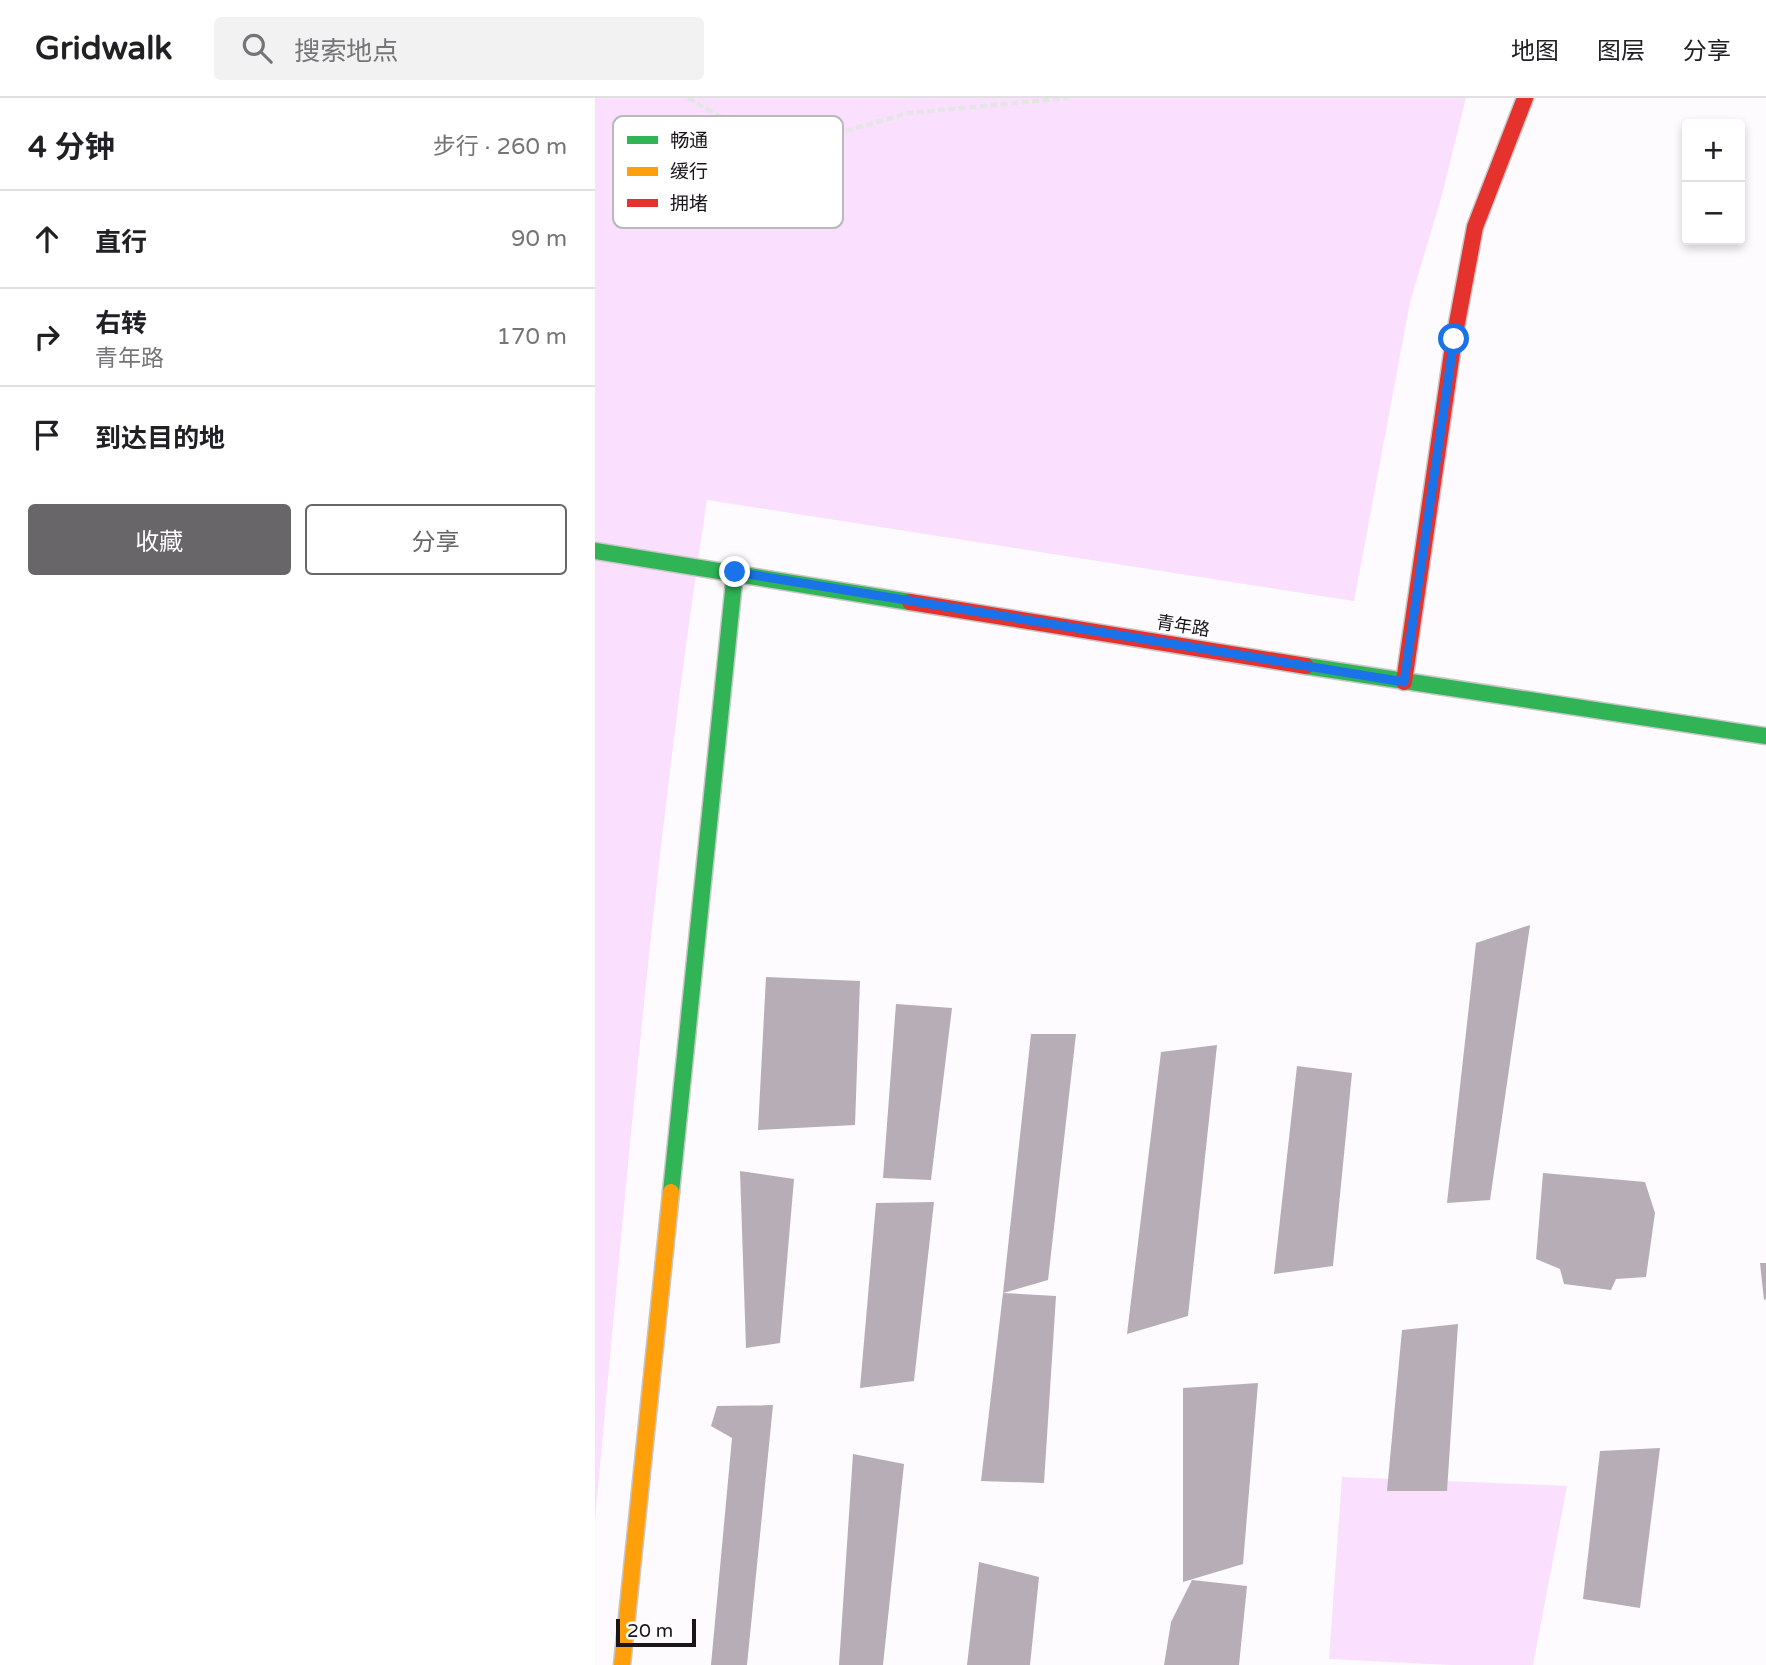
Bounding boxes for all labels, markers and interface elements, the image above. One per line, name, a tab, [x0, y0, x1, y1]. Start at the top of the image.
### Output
search box	[214, 17, 704, 80]
text: Gridwalk	[35, 29, 172, 68]
icon: search	[238, 29, 276, 67]
text: 搜索地点	[294, 36, 398, 67]
text: 地图	[1511, 37, 1559, 66]
text: 图层	[1597, 37, 1645, 66]
text: 分享	[1683, 37, 1731, 66]
legend	[613, 116, 843, 228]
map controls	[1682, 119, 1745, 245]
button: +	[1682, 119, 1745, 182]
text: 4 分钟	[28, 129, 115, 166]
text: 畅通	[670, 130, 708, 152]
text: 步行 · 260 m	[433, 133, 567, 161]
text: 缓行	[670, 161, 708, 183]
button: −	[1682, 182, 1745, 245]
text: 拥堵	[670, 193, 708, 215]
icon: ahead	[28, 220, 66, 258]
text: 90 m	[511, 225, 567, 253]
text: 直行	[95, 227, 147, 258]
text: 右转	[95, 308, 147, 339]
icon: right	[28, 318, 66, 356]
text: 170 m	[497, 323, 567, 351]
route start	[1438, 323, 1469, 354]
text: 青年路	[95, 345, 164, 373]
icon: arrive	[28, 416, 66, 454]
text: 到达目的地	[95, 423, 225, 454]
button: 收藏	[28, 504, 291, 575]
button: 分享	[305, 504, 567, 575]
route end	[719, 556, 750, 587]
street label: 青年路	[1155, 611, 1211, 641]
scale bar	[616, 1616, 697, 1648]
text: 20 m	[627, 1620, 673, 1642]

